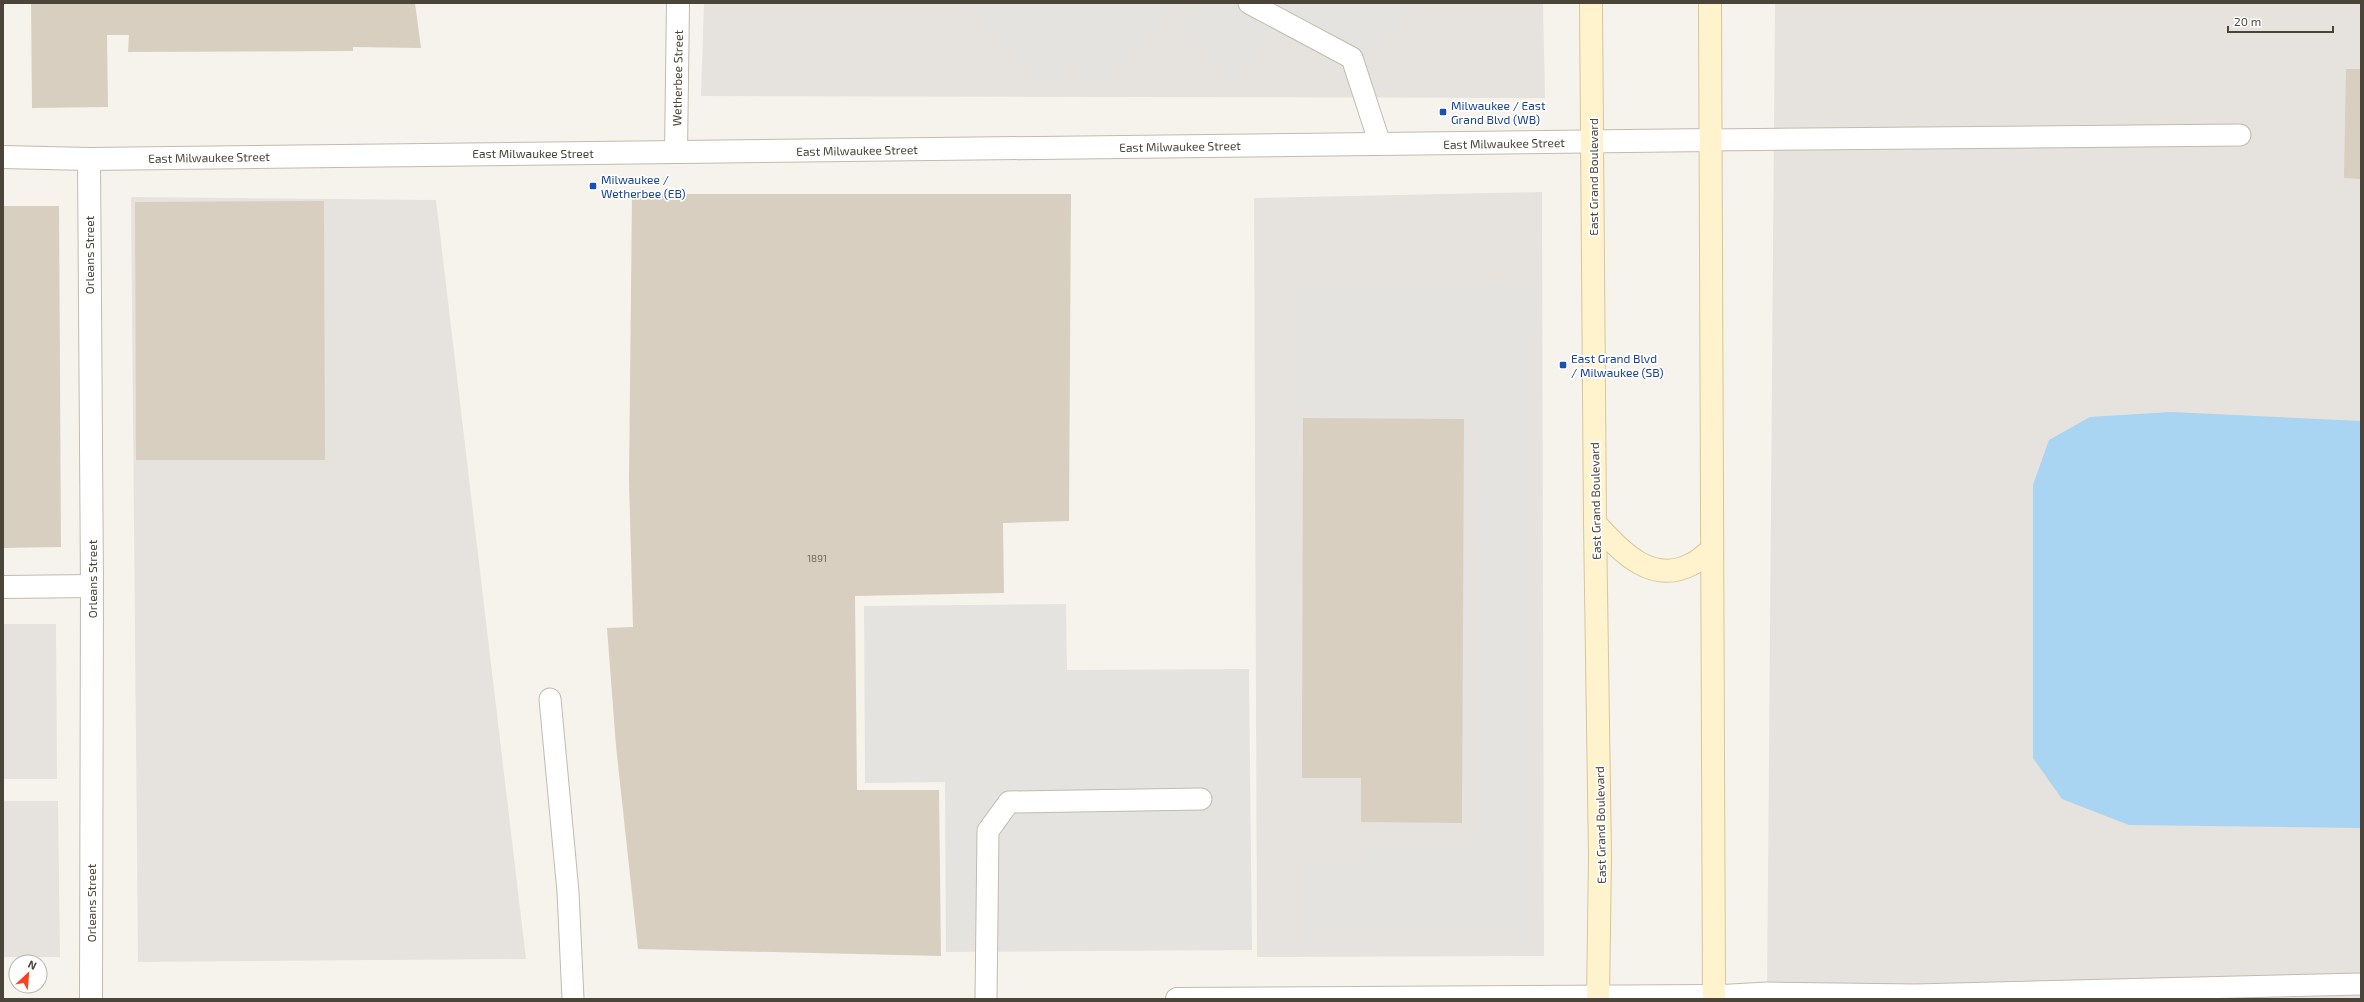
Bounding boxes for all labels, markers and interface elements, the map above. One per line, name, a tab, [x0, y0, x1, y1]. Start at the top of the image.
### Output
scale bar	[2228, 8, 2333, 34]
text: 20 m	[2234, 14, 2261, 28]
street label: Wetherbee Street	[669, 29, 685, 126]
place label: Milwaukee / East Grand Blvd (WB)	[1451, 98, 1546, 126]
marker: Milwaukee / East Grand Blvd (WB)	[1438, 107, 1448, 117]
street label: East Grand Boulevard	[1586, 118, 1600, 236]
street label: East Milwaukee Street	[1443, 135, 1565, 151]
street label: East Milwaukee Street	[1119, 138, 1241, 154]
street label: East Milwaukee Street	[796, 142, 918, 158]
street label: East Milwaukee Street	[472, 146, 594, 160]
street label: East Milwaukee Street	[148, 149, 270, 165]
place label: Milwaukee / Wetherbee (EB)	[601, 172, 686, 200]
marker: Milwaukee / Wetherbee (EB)	[588, 181, 598, 191]
street label: Orleans Street	[82, 215, 96, 294]
place label: East Grand Blvd / Milwaukee (SB)	[1571, 351, 1664, 379]
marker: East Grand Blvd / Milwaukee (SB)	[1558, 360, 1568, 370]
street label: East Grand Boulevard	[1587, 442, 1603, 560]
street label: Orleans Street	[85, 539, 99, 618]
house number: 1891	[807, 552, 827, 564]
street label: East Grand Boulevard	[1592, 766, 1608, 884]
street label: Orleans Street	[84, 863, 98, 942]
north arrow	[8, 954, 48, 994]
text: N	[26, 957, 39, 972]

